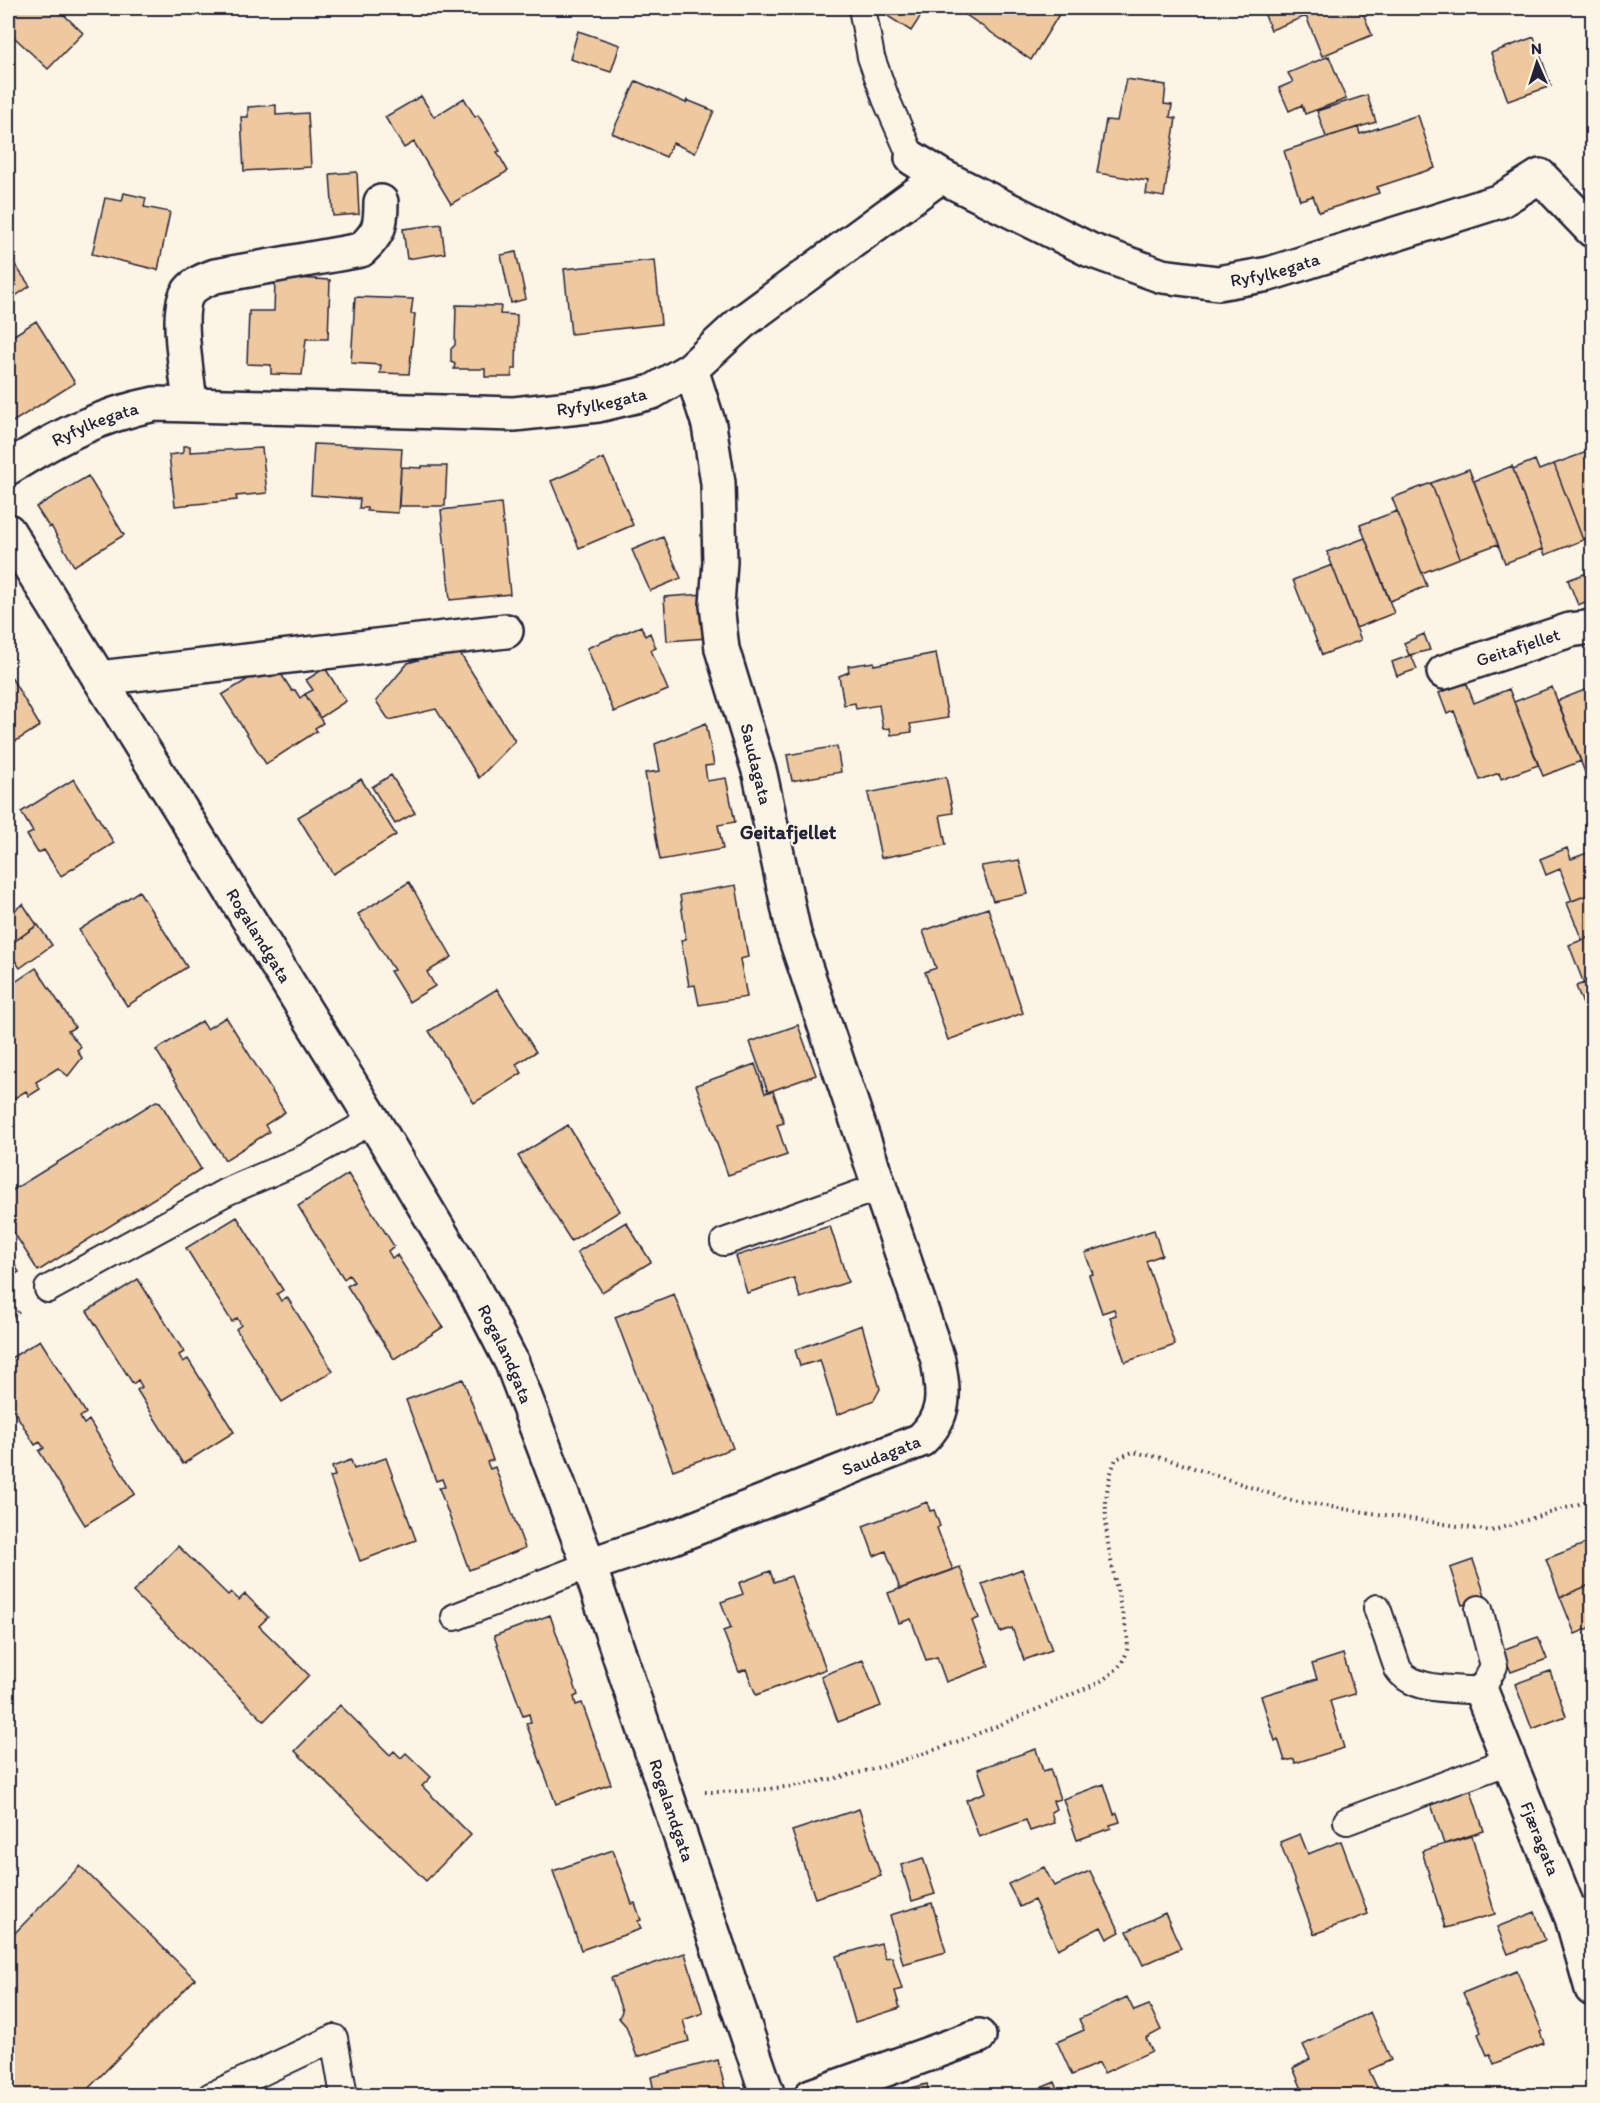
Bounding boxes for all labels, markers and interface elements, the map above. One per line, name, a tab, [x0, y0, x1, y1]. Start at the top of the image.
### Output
north arrow	[1507, 33, 1567, 93]
text: N	[1530, 39, 1542, 58]
street label: Ryfylkegata	[1229, 247, 1323, 292]
street label: Ryfylkegata	[555, 382, 650, 420]
street label: Ryfylkegata	[48, 397, 141, 451]
street label: Geitafjellet	[1473, 623, 1563, 672]
street label: Saudagata	[735, 721, 777, 807]
district label: Geitafjellet	[740, 820, 837, 845]
street label: Rogalandgata	[221, 884, 296, 987]
street label: Rogalandgata	[473, 1301, 537, 1407]
street label: Saudagata	[839, 1430, 924, 1481]
street label: Rogalandgata	[644, 1756, 699, 1865]
street label: Fjæragata	[1515, 1798, 1565, 1879]

